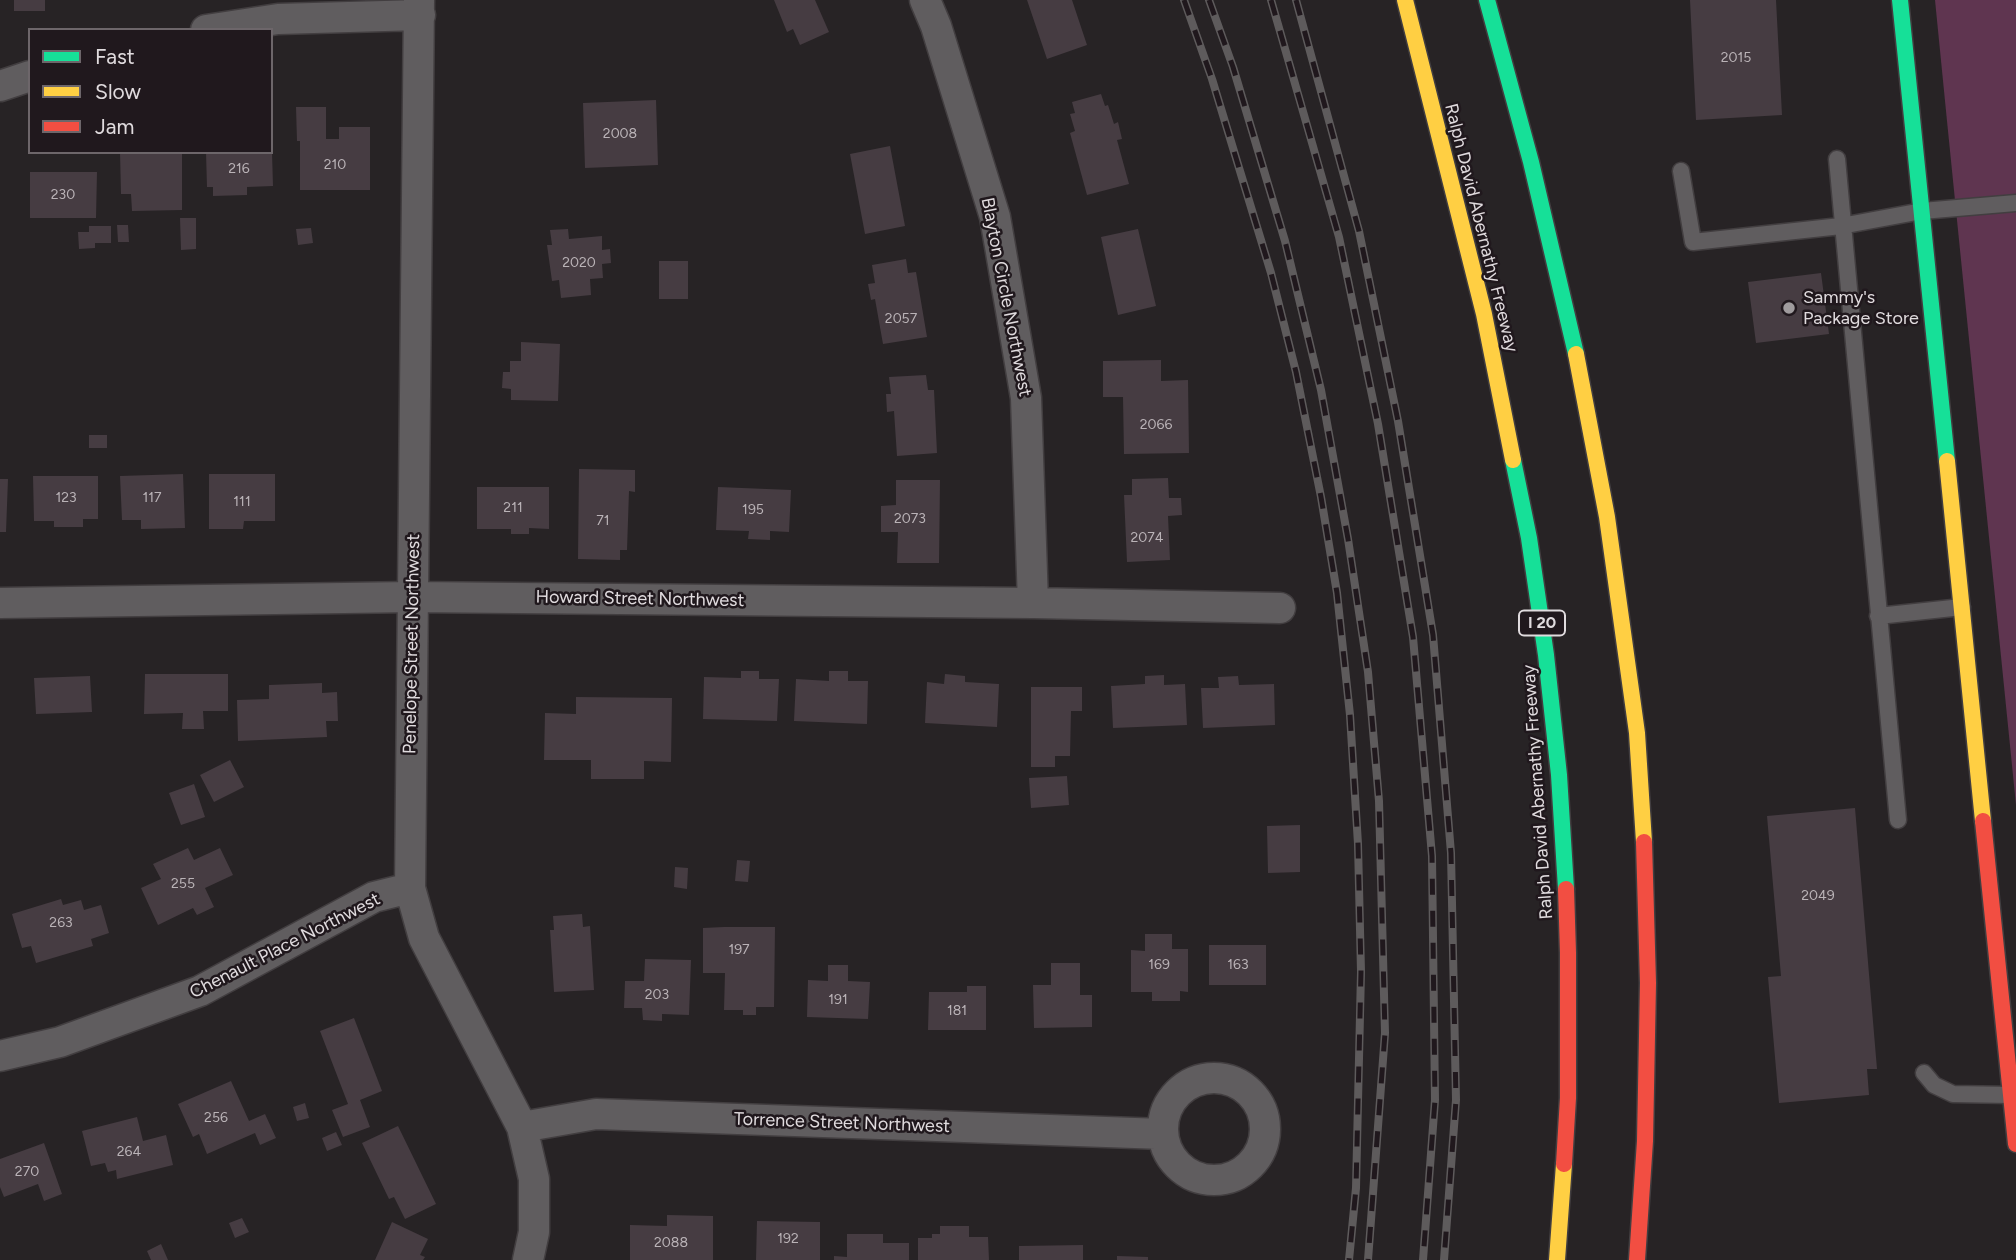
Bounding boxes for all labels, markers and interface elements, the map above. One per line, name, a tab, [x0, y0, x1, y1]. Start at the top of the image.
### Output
legend	[28, 28, 273, 154]
text: Fast	[95, 44, 135, 69]
house number: 2015	[1721, 50, 1751, 66]
text: Slow	[95, 79, 141, 104]
street label: Ralph David Abernathy Freeway	[1440, 101, 1522, 355]
text: Jam	[95, 114, 134, 139]
house number: 2008	[603, 126, 637, 142]
house number: 210	[324, 157, 346, 173]
house number: 216	[228, 161, 250, 177]
house number: 230	[51, 187, 75, 203]
street label: Blayton Circle Northwest	[976, 196, 1036, 398]
house number: 2020	[562, 255, 596, 271]
place label: Sammy's Package Store	[1803, 287, 1919, 330]
marker: Sammy's Package Store	[1781, 300, 1797, 316]
house number: 2057	[885, 311, 917, 327]
house number: 2066	[1140, 417, 1172, 433]
house number: 123	[55, 490, 77, 506]
house number: 117	[142, 490, 162, 506]
house number: 111	[233, 494, 251, 510]
house number: 211	[503, 500, 523, 516]
house number: 195	[742, 502, 764, 518]
house number: 2073	[894, 511, 926, 527]
house number: 71	[596, 513, 610, 529]
house number: 2074	[1130, 530, 1164, 546]
street label: Penelope Street Northwest	[399, 534, 425, 754]
street label: Howard Street Northwest	[535, 586, 745, 612]
road number: I 20	[1519, 610, 1565, 636]
street label: Ralph David Abernathy Freeway	[1518, 664, 1558, 920]
house number: 255	[171, 876, 195, 892]
street label: Chenault Place Northwest	[186, 888, 384, 1004]
house number: 2049	[1801, 888, 1835, 904]
house number: 263	[49, 915, 73, 931]
house number: 197	[728, 942, 750, 958]
house number: 169	[1148, 957, 1170, 973]
house number: 163	[1227, 957, 1249, 973]
house number: 203	[645, 987, 669, 1003]
house number: 191	[828, 992, 848, 1008]
house number: 181	[947, 1003, 967, 1019]
street label: Torrence Street Northwest	[734, 1108, 950, 1138]
house number: 256	[204, 1110, 228, 1126]
house number: 264	[117, 1144, 141, 1160]
house number: 270	[15, 1164, 39, 1180]
house number: 192	[777, 1231, 799, 1247]
house number: 2088	[654, 1235, 688, 1251]

